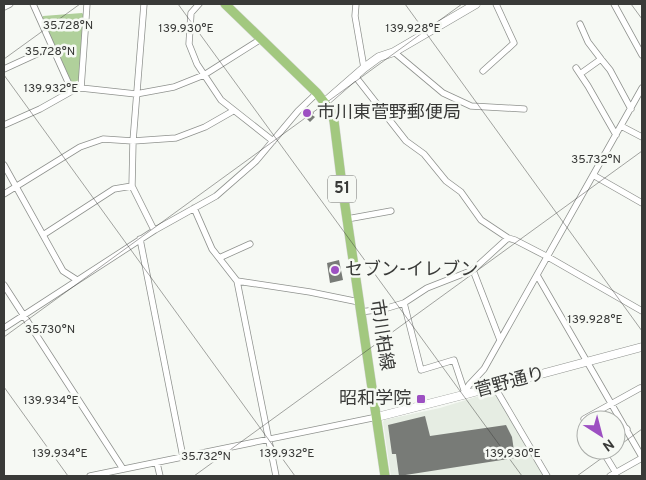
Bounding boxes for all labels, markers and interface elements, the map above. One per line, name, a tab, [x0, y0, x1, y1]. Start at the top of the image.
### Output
text: 35.728°N	[43, 18, 93, 34]
text: 139.930°E	[158, 21, 214, 37]
text: 139.928°E	[385, 21, 441, 37]
text: 35.728°N	[25, 44, 75, 60]
text: 139.932°E	[24, 81, 78, 97]
place label: 市川東菅野郵便局	[317, 102, 461, 125]
marker: 市川東菅野郵便局	[301, 107, 313, 119]
text: 35.732°N	[571, 152, 621, 168]
road number: 51	[328, 175, 356, 202]
place label: セブン-イレブン	[345, 259, 478, 282]
marker: セブン-イレブン	[329, 264, 341, 276]
street label: 市川柏線	[364, 298, 398, 372]
text: 139.928°E	[567, 312, 623, 328]
text: 35.730°N	[25, 322, 75, 338]
street label: 菅野通り	[472, 363, 548, 403]
place label: 昭和学院	[339, 388, 411, 411]
text: 139.934°E	[23, 393, 79, 409]
marker: 昭和学院	[415, 393, 427, 405]
north arrow	[576, 410, 626, 460]
text: N	[599, 434, 617, 454]
text: 139.934°E	[32, 446, 88, 462]
text: 139.932°E	[260, 446, 314, 462]
text: 139.930°E	[485, 446, 541, 462]
text: 35.732°N	[181, 449, 231, 465]

